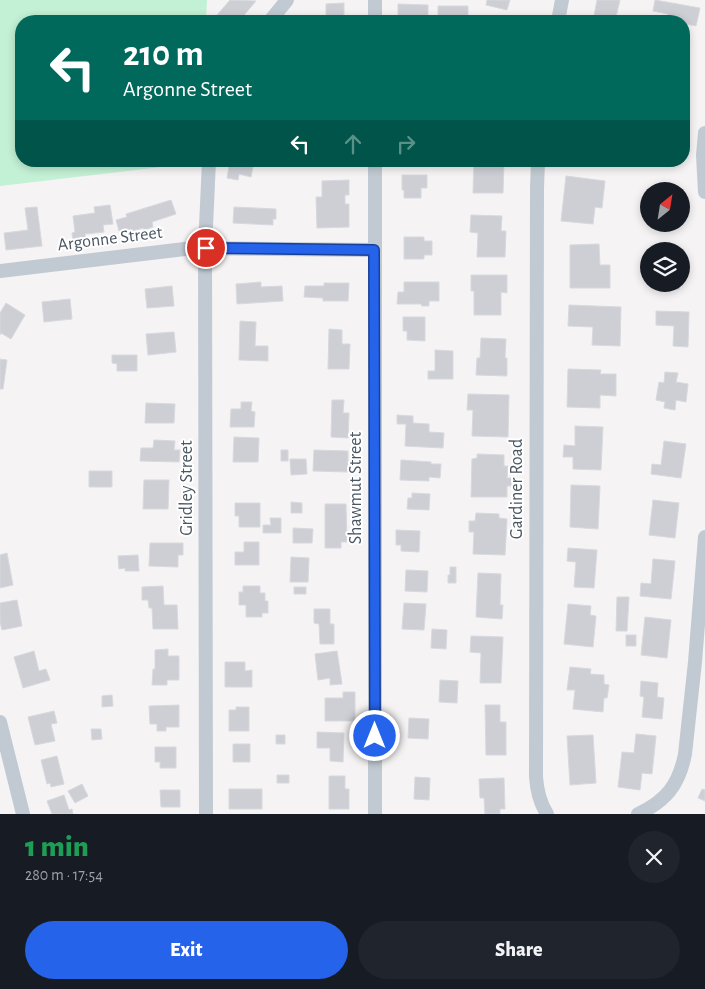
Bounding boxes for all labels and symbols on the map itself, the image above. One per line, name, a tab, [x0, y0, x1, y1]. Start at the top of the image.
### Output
north arrow	[640, 182, 690, 232]
street label: Argonne Street	[57, 224, 164, 254]
pin	[185, 227, 227, 269]
street label: Shawmut Street	[347, 431, 365, 544]
street label: Gardiner Road	[508, 439, 526, 539]
street label: Gridley Street	[178, 440, 196, 536]
position arrow	[348, 709, 400, 761]

